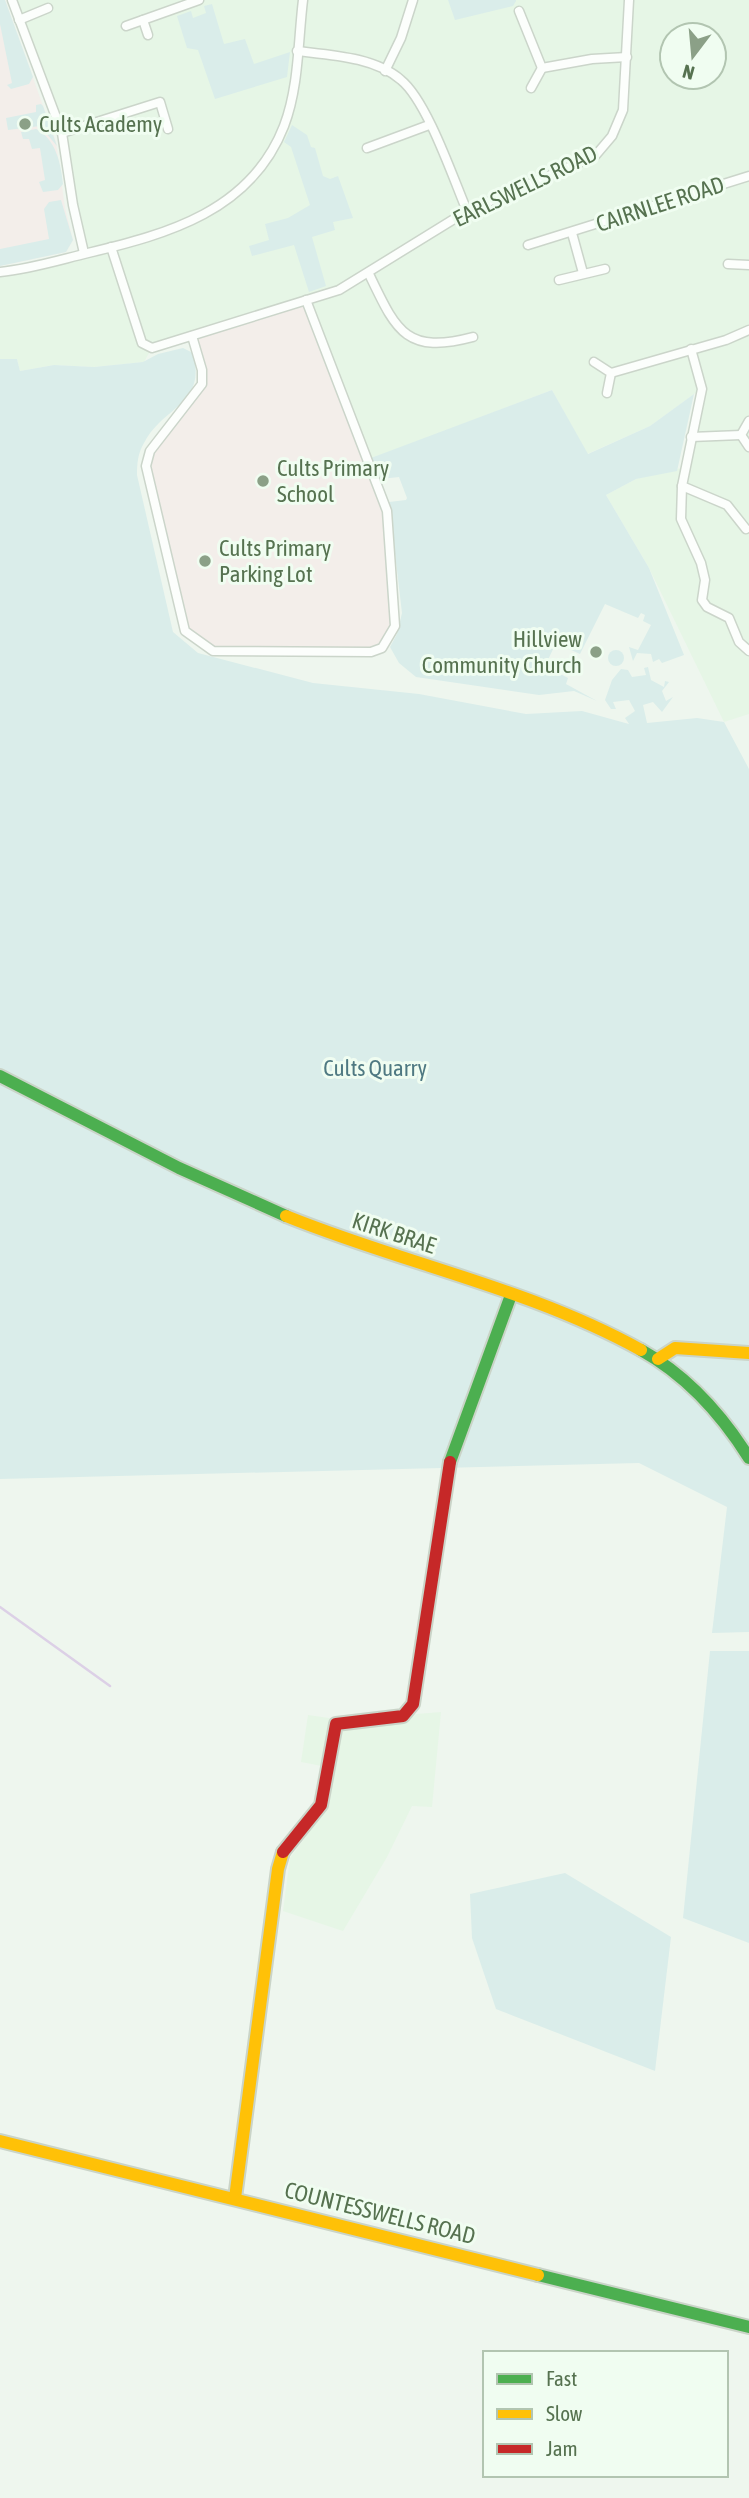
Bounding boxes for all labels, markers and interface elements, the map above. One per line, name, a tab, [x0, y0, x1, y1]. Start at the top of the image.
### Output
north arrow	[658, 21, 728, 91]
text: N	[680, 60, 697, 84]
place label: Cults Academy	[39, 111, 162, 137]
marker: Cults Academy	[17, 116, 33, 132]
street label: EARLSWELLS ROAD	[449, 140, 601, 232]
street label: CAIRNLEE ROAD	[593, 171, 727, 237]
place label: Cults Primary School	[277, 455, 389, 507]
marker: Cults Primary School	[255, 473, 271, 489]
place label: Cults Primary Parking Lot	[219, 535, 331, 587]
marker: Cults Primary Parking Lot	[197, 553, 213, 569]
place label: Hillview Community Church	[422, 626, 582, 678]
marker: Hillview Community Church	[588, 644, 604, 660]
park label: Cults Quarry	[323, 1055, 427, 1081]
street label: KIRK BRAE	[349, 1207, 439, 1259]
street label: COUNTESSWELLS ROAD	[282, 2177, 478, 2249]
legend	[483, 2351, 728, 2477]
text: Fast	[546, 2366, 577, 2390]
text: Slow	[546, 2401, 583, 2425]
text: Jam	[546, 2436, 578, 2460]

